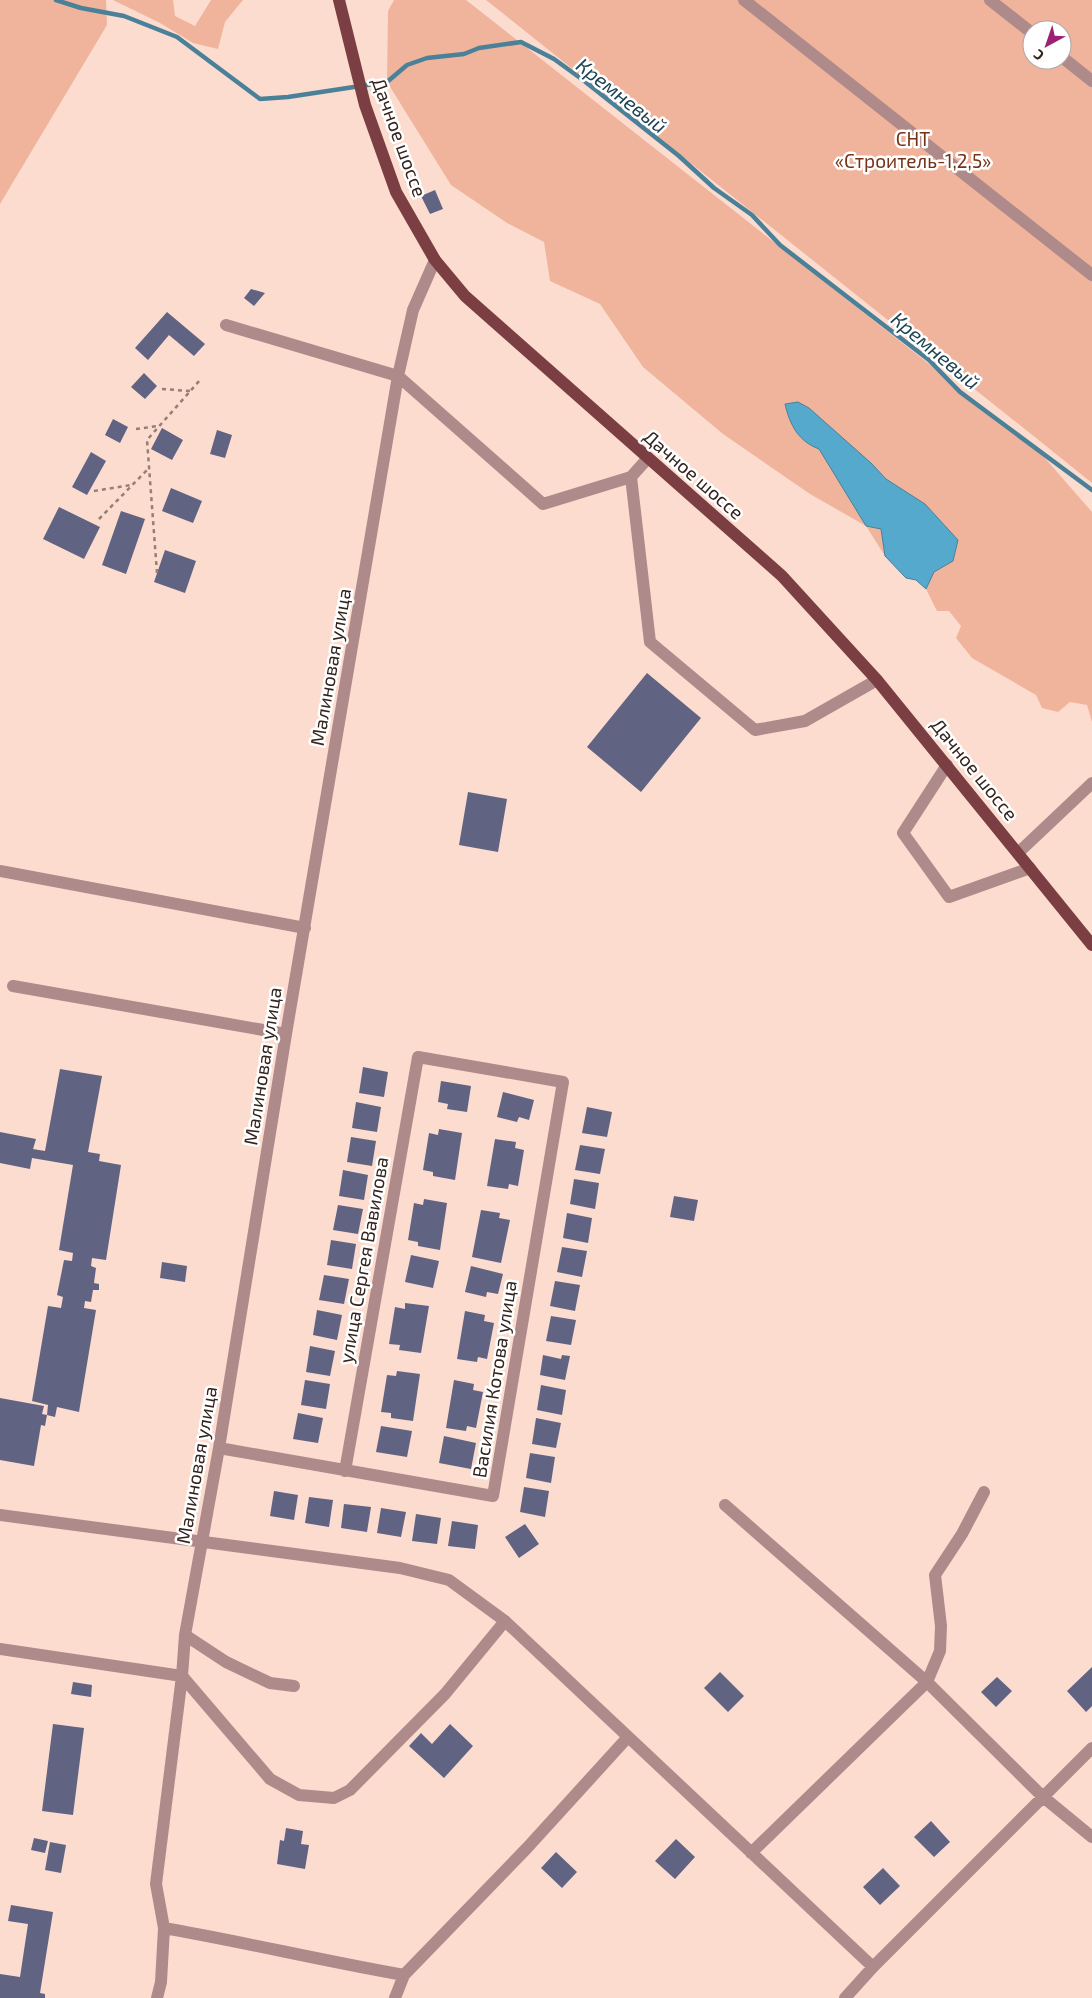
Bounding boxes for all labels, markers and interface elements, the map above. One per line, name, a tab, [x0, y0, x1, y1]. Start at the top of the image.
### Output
north arrow	[1022, 20, 1072, 70]
text: С	[1030, 46, 1047, 64]
water label: Кремневый	[572, 52, 672, 138]
street label: Дачное шоссе	[368, 74, 432, 200]
park label: СНТ «Строитель-1,2,5»	[835, 127, 991, 172]
water label: Кремневый	[887, 306, 985, 394]
street label: Дачное шоссе	[639, 424, 749, 524]
street label: Малиновая улица	[305, 586, 356, 748]
street label: Дачное шоссе	[927, 713, 1023, 825]
street label: Малиновая улица	[238, 985, 287, 1147]
street label: улица Сергея Вавилова	[334, 1155, 393, 1365]
street label: Василия Котова улица	[467, 1279, 522, 1479]
street label: Малиновая улица	[171, 1384, 222, 1546]

